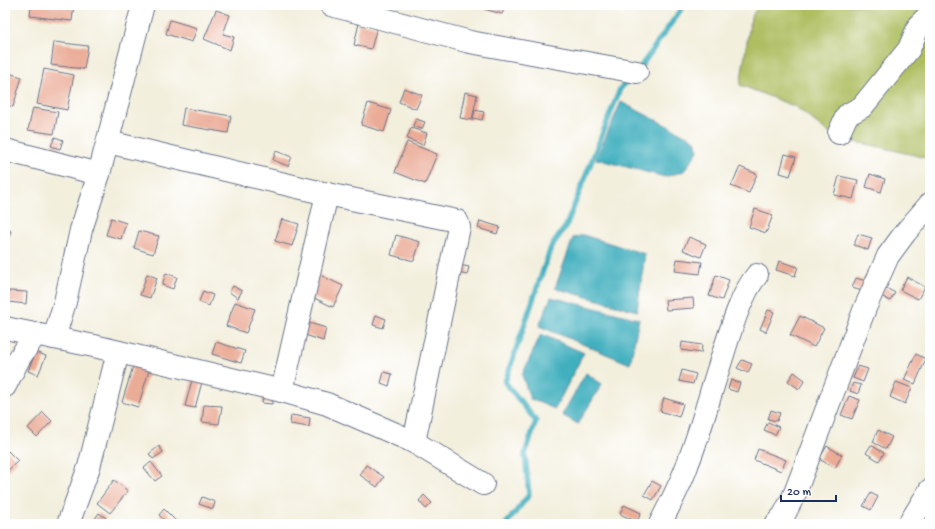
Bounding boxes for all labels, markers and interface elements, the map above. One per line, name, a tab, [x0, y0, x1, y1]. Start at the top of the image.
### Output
scale bar	[781, 477, 836, 503]
text: 20 m	[787, 486, 812, 500]

